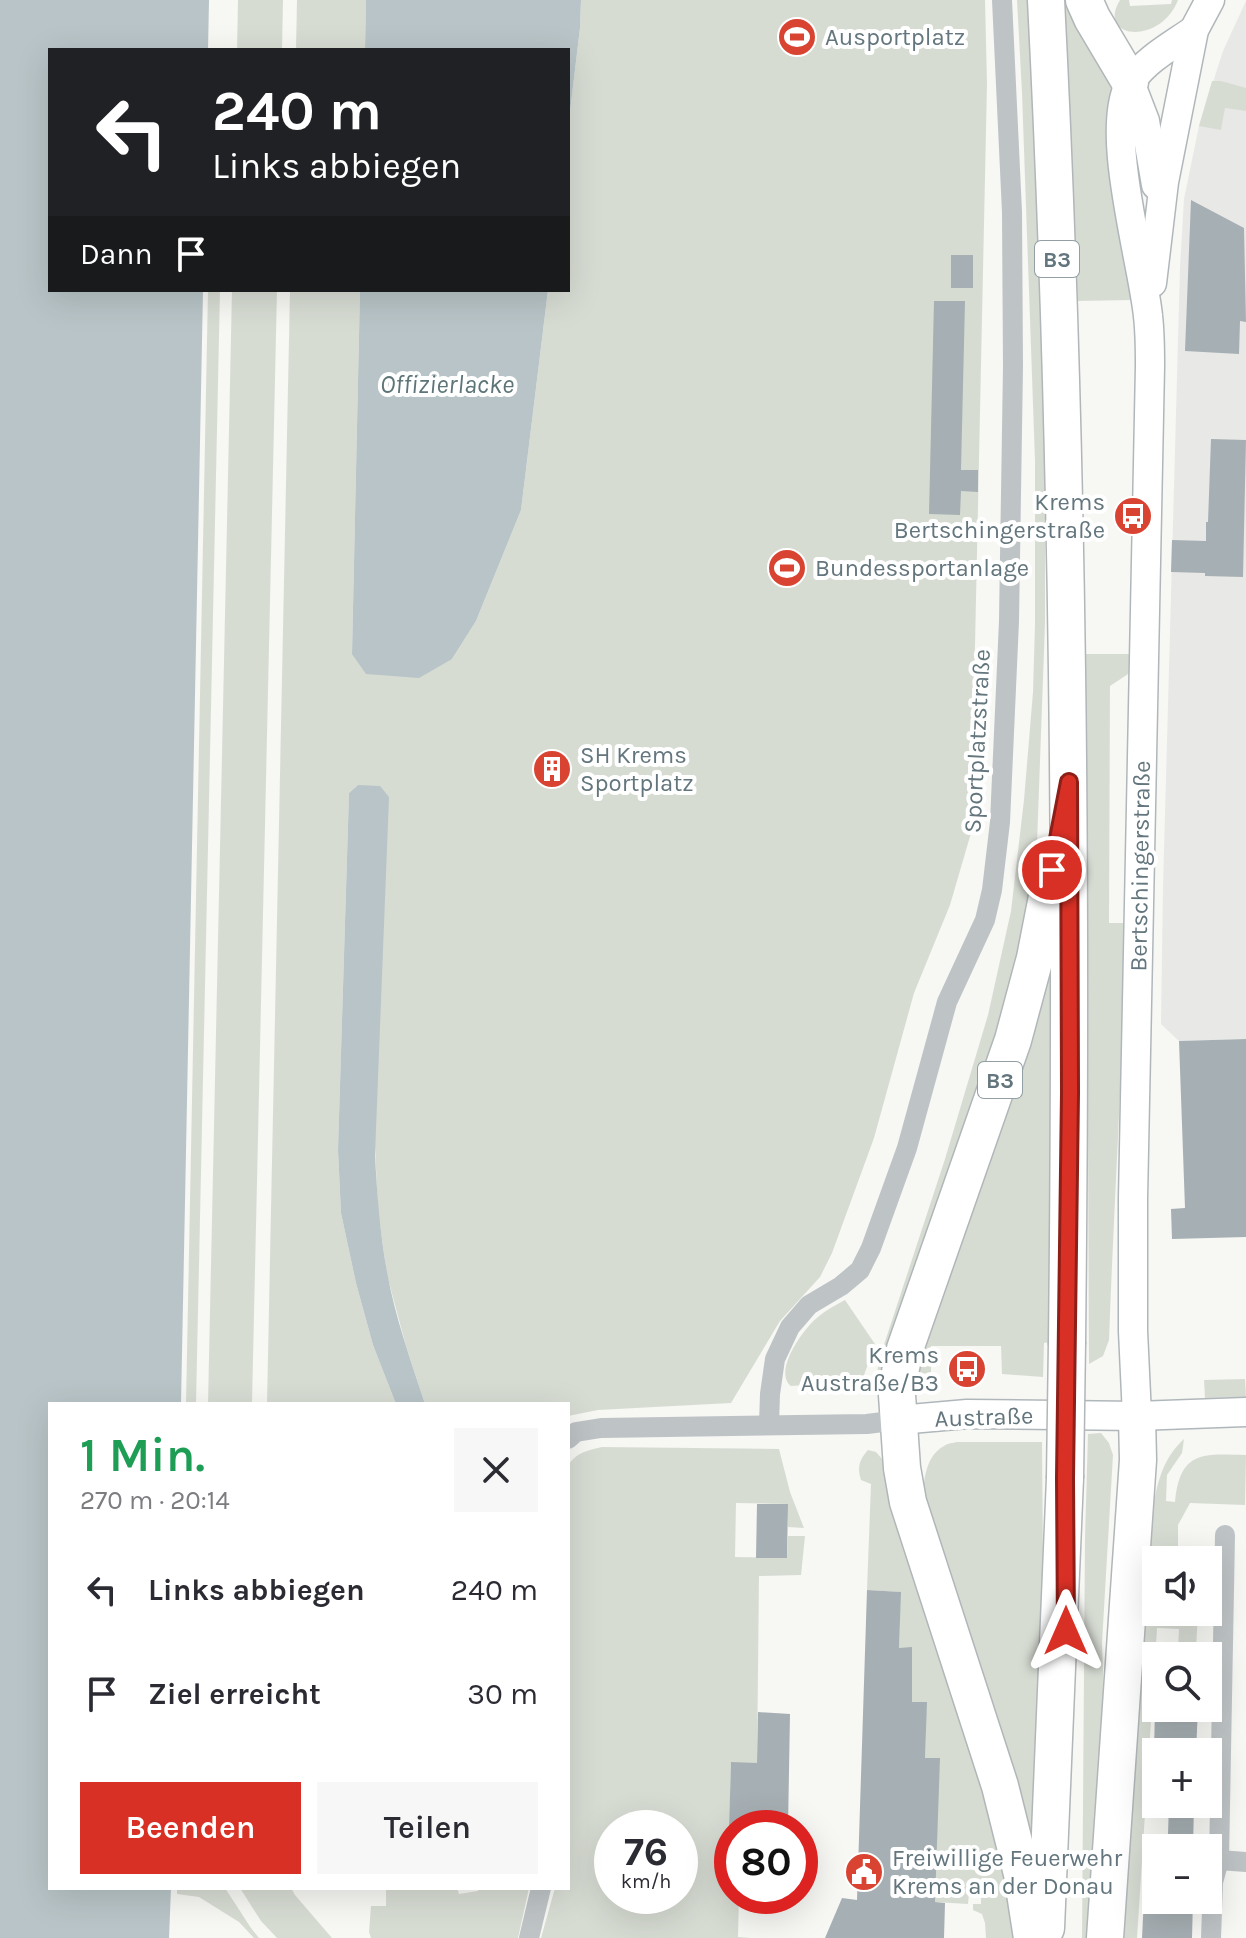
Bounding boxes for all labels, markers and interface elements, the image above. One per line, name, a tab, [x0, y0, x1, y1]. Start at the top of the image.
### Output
sports icon: Ausportplatz	[776, 16, 818, 58]
place label: Ausportplatz	[825, 23, 965, 51]
text: 240 m	[212, 78, 382, 143]
icon: left	[80, 80, 184, 184]
text: Links abbiegen	[212, 145, 461, 187]
icon: arrive	[169, 232, 213, 276]
text: Dann	[80, 236, 153, 272]
road number: B3	[1035, 241, 1079, 277]
water label: Offizierlacke	[380, 369, 514, 400]
place label: Krems Bertschingerstraße	[894, 488, 1105, 544]
bus stop icon: Krems Bertschingerstraße	[1112, 495, 1154, 537]
sports icon: Bundessportanlage	[766, 547, 808, 589]
place label: Bundessportanlage	[815, 554, 1029, 582]
street label: Sportplatzstraße	[958, 648, 996, 834]
place label: SH Krems Sportplatz	[580, 741, 694, 797]
building icon: SH Krems Sportplatz	[531, 748, 573, 790]
street label: Bertschingerstraße	[1124, 760, 1156, 972]
pin	[1018, 836, 1086, 904]
icon: arrive	[1030, 848, 1074, 892]
road number: B3	[978, 1062, 1022, 1098]
place label: Krems Austraße/B3	[801, 1341, 939, 1397]
bus stop icon: Krems Austraße/B3	[946, 1348, 988, 1390]
street label: Austraße	[934, 1401, 1034, 1433]
text: 1 Min.	[80, 1427, 205, 1483]
button: close	[454, 1428, 538, 1512]
text: 270 m · 20:14	[80, 1485, 230, 1516]
map controls	[1142, 1546, 1222, 1914]
button: sound	[1142, 1546, 1222, 1626]
icon: left	[80, 1568, 124, 1612]
text: Links abbiegen	[148, 1572, 365, 1608]
text: 240 m	[451, 1572, 538, 1608]
position arrow	[1024, 1589, 1108, 1673]
button: search	[1142, 1642, 1222, 1722]
icon: arrive	[80, 1672, 124, 1716]
text: Ziel erreicht	[148, 1676, 321, 1712]
text: 30 m	[467, 1676, 538, 1712]
button: +	[1142, 1738, 1222, 1818]
button: Beenden	[80, 1782, 301, 1874]
button: Teilen	[317, 1782, 538, 1874]
speed limit sign: 80	[714, 1810, 818, 1914]
text: 76	[624, 1828, 668, 1875]
button: −	[1142, 1834, 1222, 1914]
place label: Freiwillige Feuerwehr Krems an der Donau	[892, 1844, 1122, 1900]
public building icon: Freiwillige Feuerwehr Krems an der Donau	[843, 1851, 885, 1893]
text: km/h	[621, 1870, 671, 1893]

